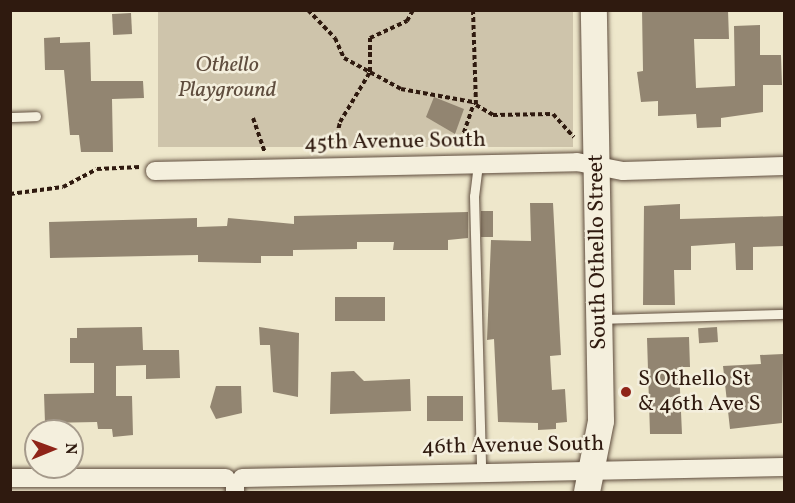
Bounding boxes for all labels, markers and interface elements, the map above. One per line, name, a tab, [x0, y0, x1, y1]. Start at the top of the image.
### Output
park label: Othello Playground	[178, 52, 276, 104]
street label: 45th Avenue South	[304, 127, 486, 157]
street label: South Othello Street	[583, 154, 613, 350]
place label: S Othello St & 46th Ave S	[638, 366, 761, 418]
marker: S Othello St & 46th Ave S	[619, 385, 633, 399]
north arrow	[24, 419, 84, 479]
street label: 46th Avenue South	[421, 431, 605, 461]
text: N	[59, 443, 81, 455]

